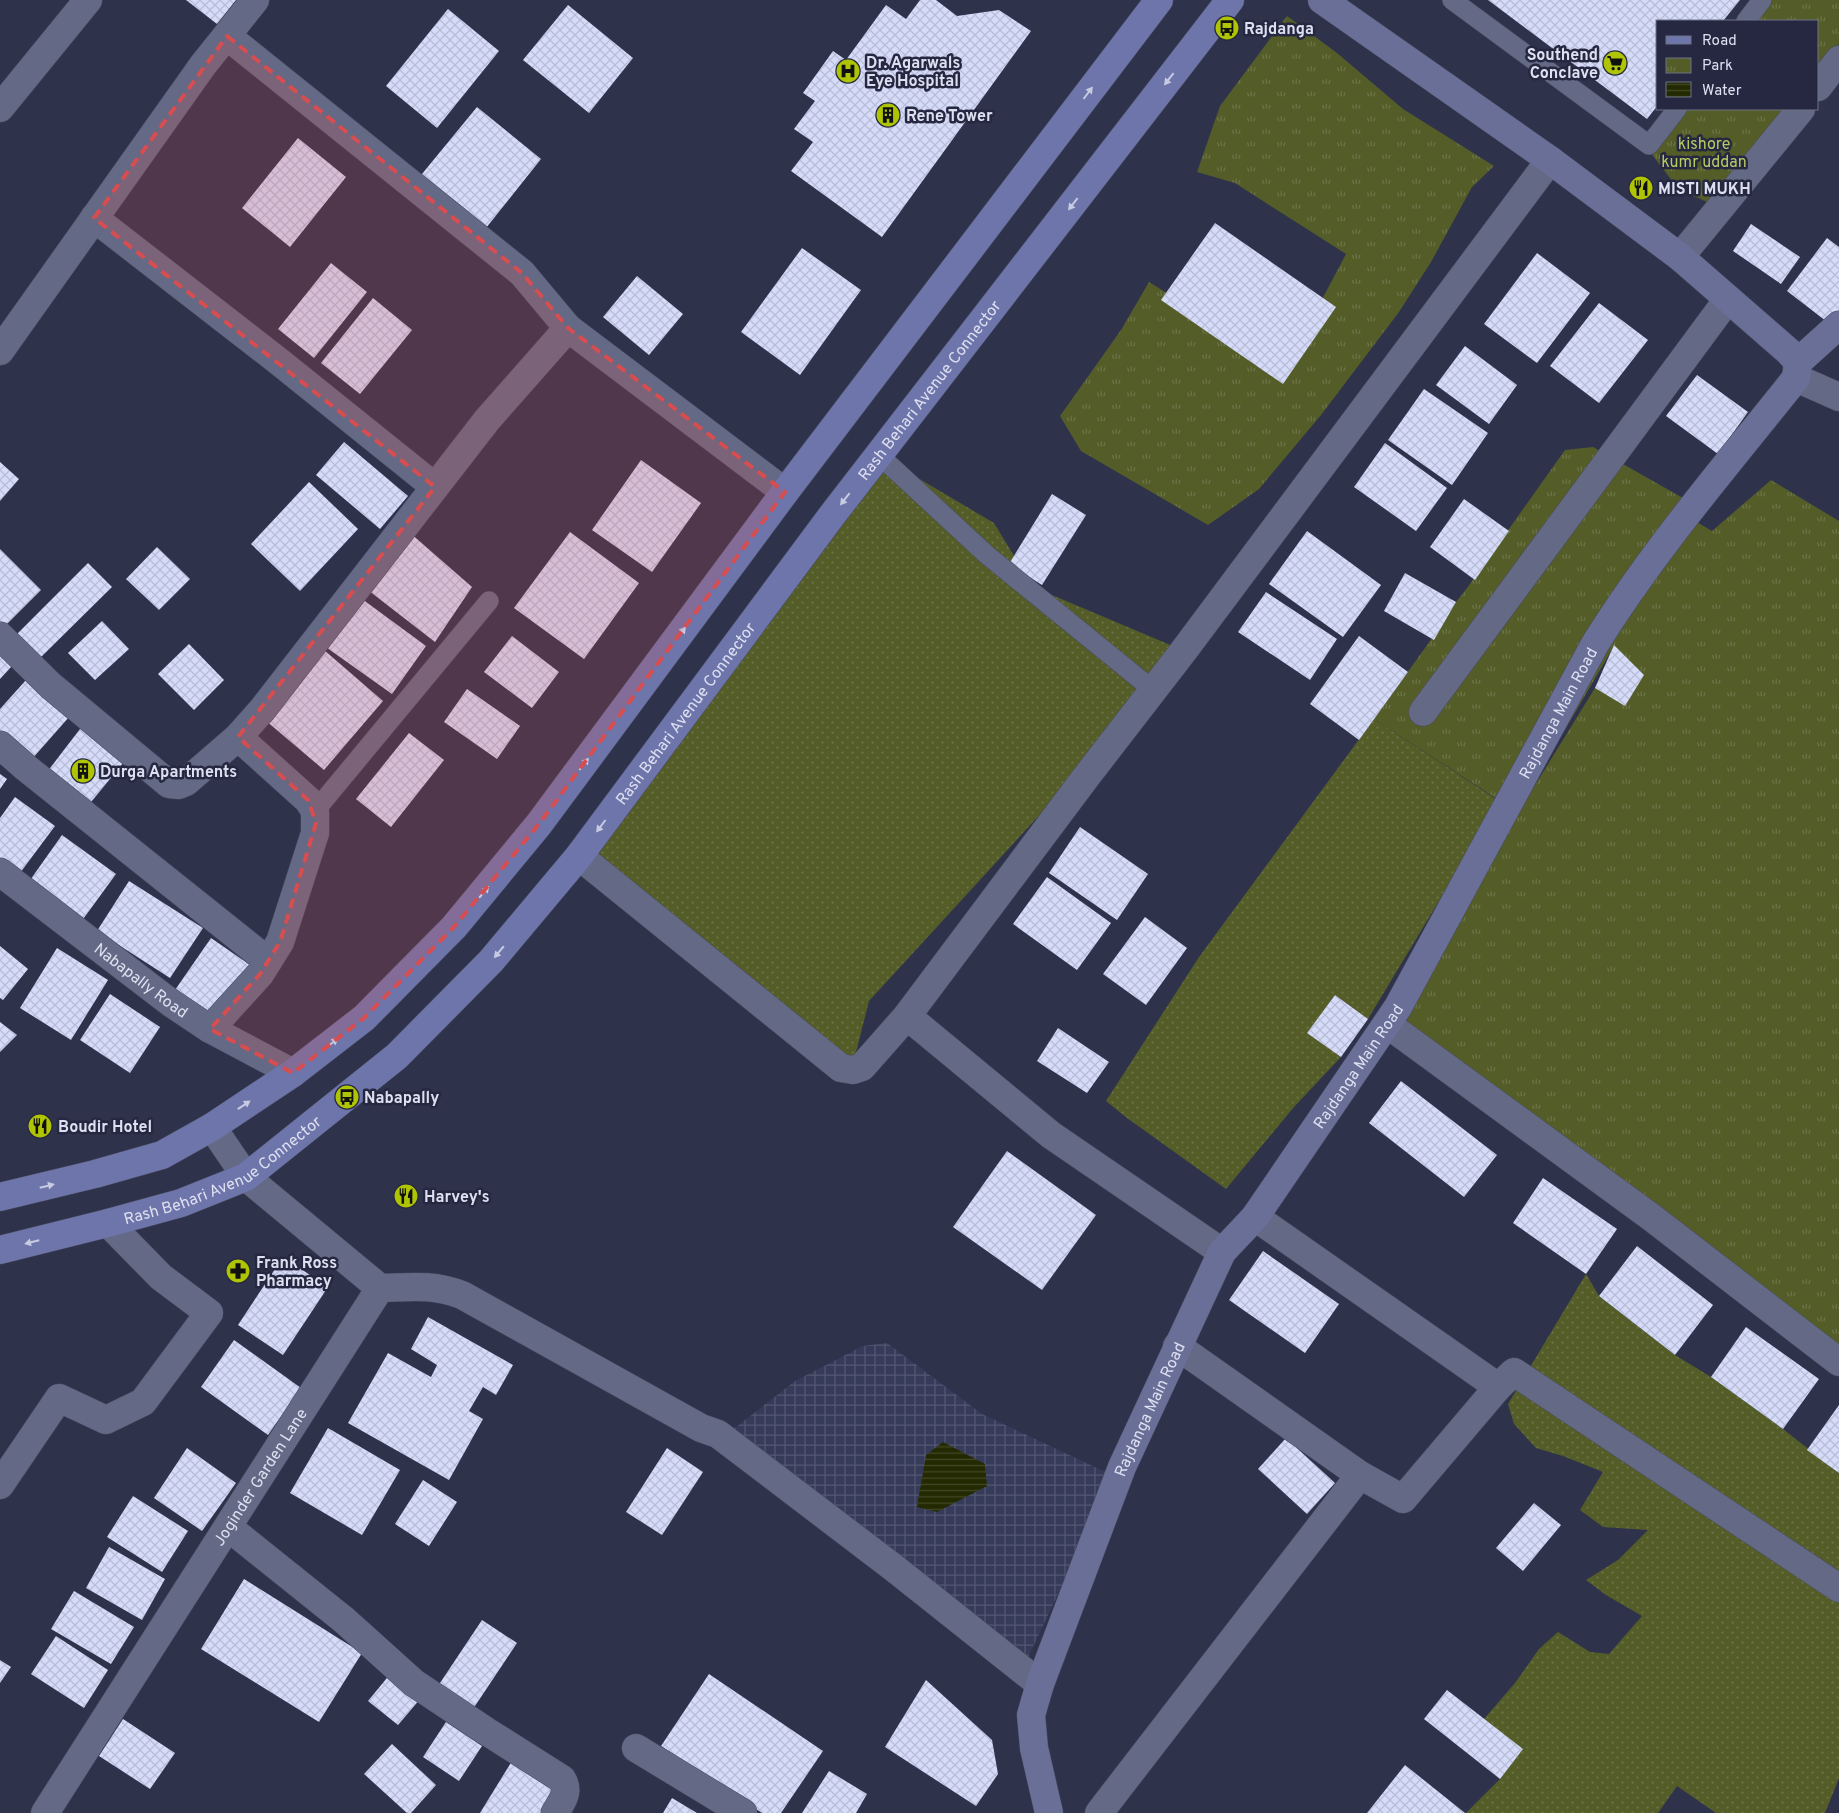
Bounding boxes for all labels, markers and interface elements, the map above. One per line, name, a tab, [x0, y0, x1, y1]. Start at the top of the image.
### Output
bus stop icon: Rajdanga	[1214, 15, 1240, 41]
place label: Rajdanga	[1244, 20, 1314, 40]
legend	[1656, 20, 1819, 110]
text: Road	[1702, 32, 1737, 51]
place label: Southend Conclave	[1527, 46, 1598, 84]
supermarket icon: Southend Conclave	[1602, 50, 1628, 76]
place label: Dr. Agarwals Eye Hospital	[866, 54, 960, 92]
text: Park	[1702, 57, 1733, 76]
hospital icon: Dr. Agarwals Eye Hospital	[835, 58, 861, 84]
one-way arrow	[1164, 72, 1175, 85]
text: Water	[1702, 82, 1742, 101]
one-way arrow	[1083, 87, 1093, 100]
building icon: Rene Tower	[875, 102, 901, 128]
place label: Rene Tower	[906, 107, 993, 127]
park label: kishore kumr uddan	[1661, 135, 1747, 173]
restaurant icon: MISTI MUKH	[1628, 175, 1654, 201]
place label: MISTI MUKH	[1658, 180, 1751, 200]
one-way arrow	[1067, 197, 1078, 210]
street label: Rash Behari Avenue Connector	[855, 297, 1006, 485]
one-way arrow	[840, 492, 850, 506]
street label: Rash Behari Avenue Connector	[612, 619, 761, 810]
one-way arrow	[675, 627, 686, 640]
street label: Rajdanga Main Road	[1516, 645, 1603, 783]
one-way arrow	[579, 757, 589, 771]
building icon: Durga Apartments	[70, 758, 96, 784]
place label: Durga Apartments	[100, 763, 237, 783]
one-way arrow	[596, 819, 607, 832]
one-way arrow	[478, 885, 489, 898]
street label: Nabapally Road	[89, 940, 191, 1023]
one-way arrow	[494, 945, 505, 958]
street label: Rajdanga Main Road	[1310, 1001, 1409, 1133]
one-way arrow	[325, 1038, 339, 1048]
bus stop icon: Nabapally	[334, 1084, 360, 1110]
place label: Nabapally	[364, 1089, 439, 1109]
one-way arrow	[238, 1100, 251, 1110]
restaurant icon: Boudir Hotel	[27, 1113, 53, 1139]
street label: Rash Behari Avenue Connector	[122, 1113, 326, 1230]
place label: Boudir Hotel	[58, 1118, 152, 1138]
one-way arrow	[40, 1182, 55, 1190]
restaurant icon: Harvey's	[393, 1183, 419, 1209]
place label: Harvey's	[424, 1188, 490, 1208]
one-way arrow	[25, 1238, 40, 1246]
place label: Frank Ross Pharmacy	[256, 1254, 337, 1292]
pharmacy icon: Frank Ross Pharmacy	[225, 1258, 251, 1284]
street label: Rajdanga Main Road	[1111, 1339, 1191, 1480]
street label: Joginder Garden Lane	[210, 1405, 313, 1550]

